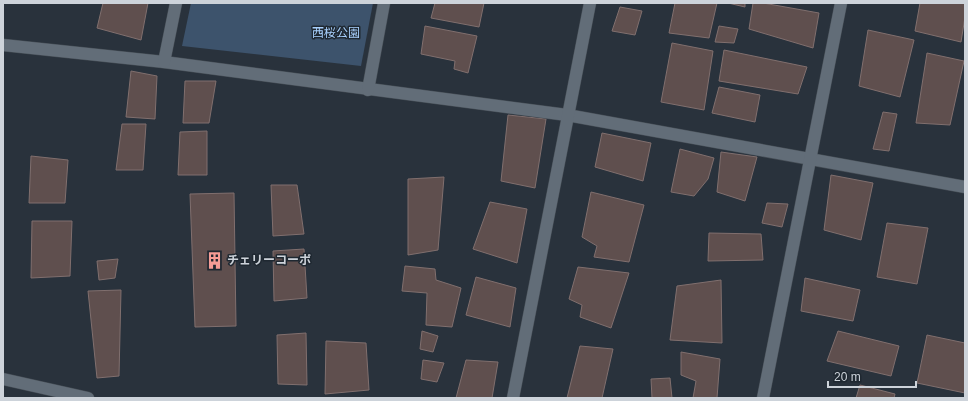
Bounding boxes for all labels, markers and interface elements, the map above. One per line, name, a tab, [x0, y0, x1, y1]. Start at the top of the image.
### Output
park label: 西桜公園	[312, 26, 360, 40]
building icon: チェリーコーポ	[204, 250, 224, 270]
place label: チェリーコーポ	[227, 253, 311, 267]
scale bar	[828, 363, 916, 389]
text: 20 m	[834, 370, 861, 384]

